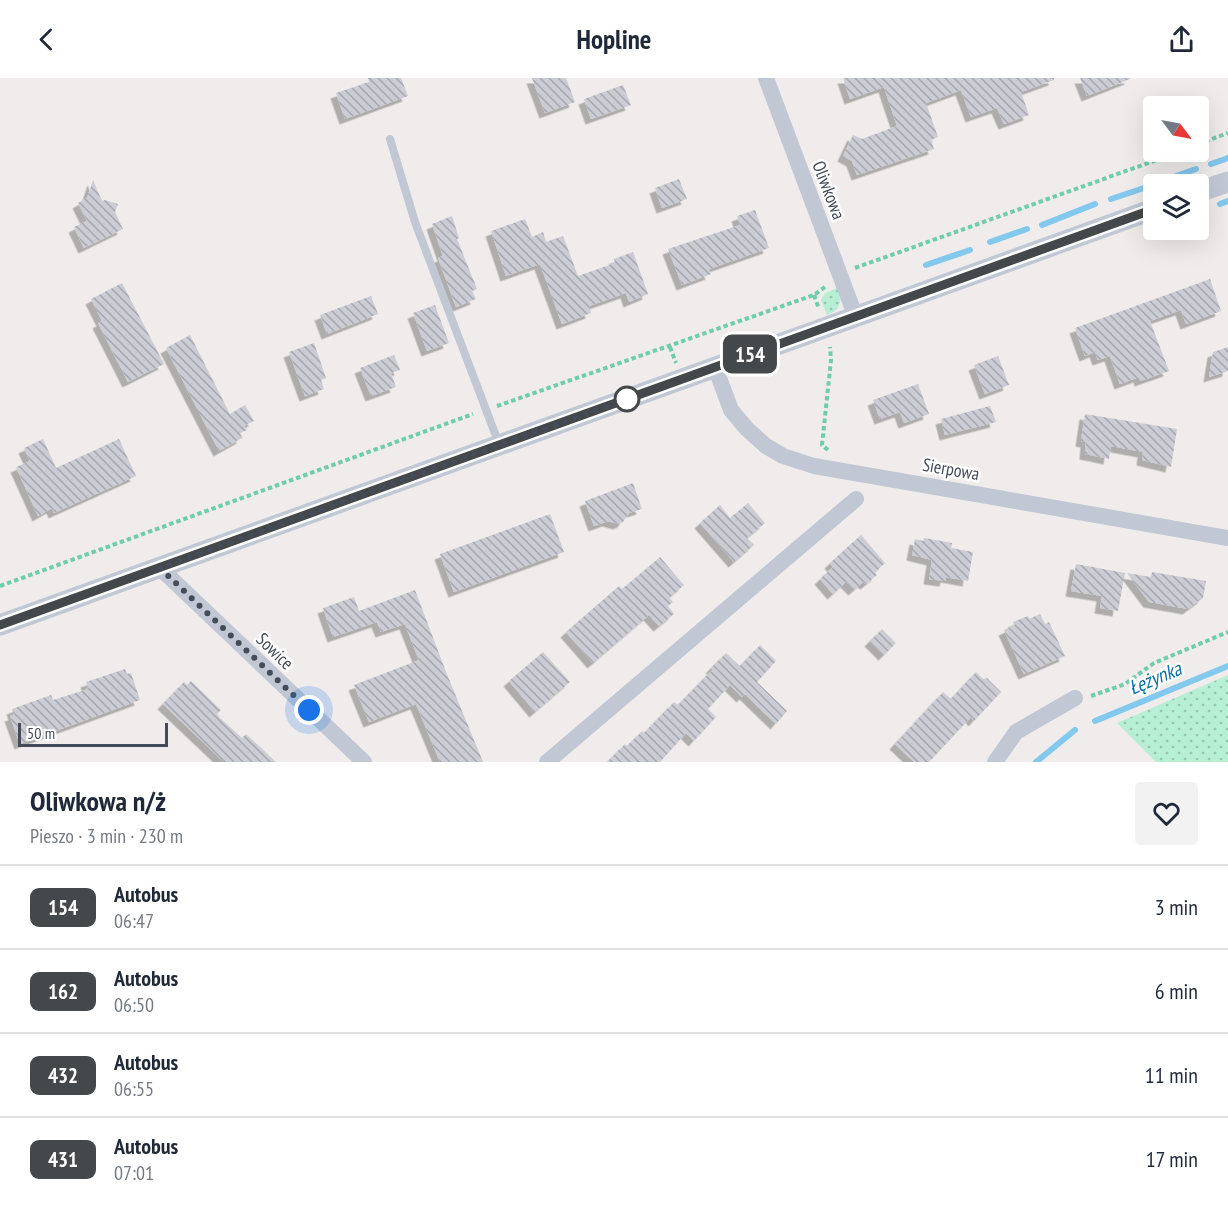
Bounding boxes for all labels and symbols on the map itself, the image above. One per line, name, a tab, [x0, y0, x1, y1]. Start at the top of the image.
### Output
north arrow	[1143, 96, 1209, 162]
street label: Oliwkowa	[807, 157, 851, 223]
line badge: 154	[716, 334, 784, 374]
unlabelled marker	[614, 386, 640, 412]
street label: Sierpowa	[921, 453, 981, 485]
street label: Sowice	[251, 628, 299, 674]
water label: Łężynka	[1125, 655, 1186, 701]
your location	[294, 695, 324, 725]
scale bar	[18, 720, 168, 748]

